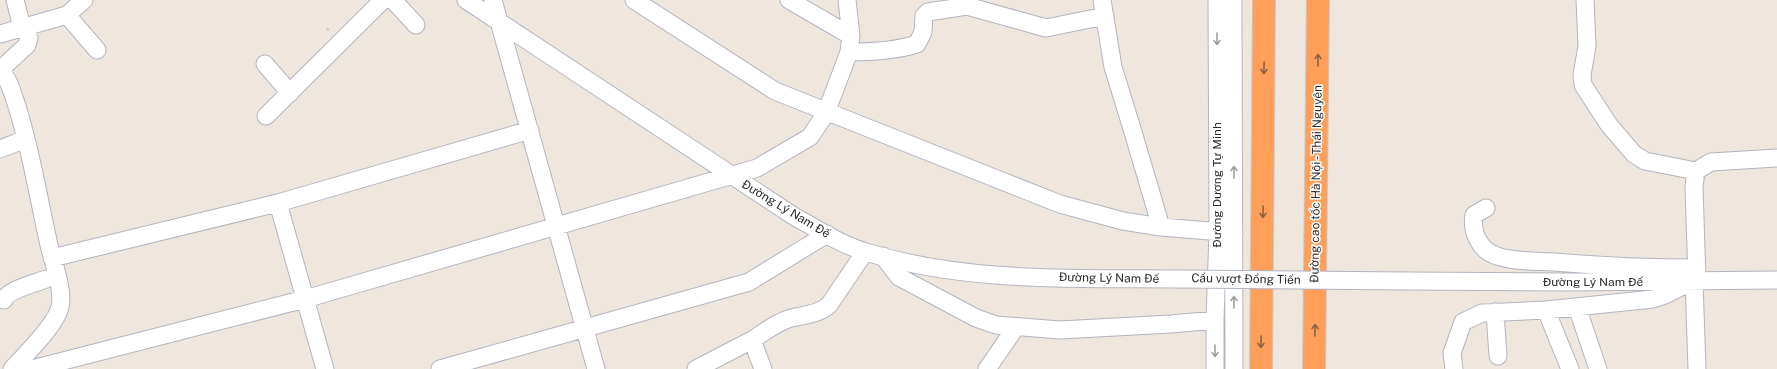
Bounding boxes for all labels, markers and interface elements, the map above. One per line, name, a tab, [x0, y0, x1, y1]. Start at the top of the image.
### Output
one-way arrow	[1213, 32, 1221, 45]
one-way arrow	[1314, 54, 1322, 67]
one-way arrow	[1260, 61, 1268, 74]
street label: Đường cao tốc Hà Nội - Thái Nguyên	[1307, 85, 1325, 283]
street label: Đường Dương Tự Minh	[1210, 122, 1224, 248]
one-way arrow	[1230, 166, 1238, 179]
street label: Đường Lý Nam Đế	[739, 177, 833, 241]
one-way arrow	[1259, 205, 1267, 218]
street label: Đường Lý Nam Đế	[1059, 270, 1160, 286]
street label: Cầu vượt Đồng Tiến	[1191, 271, 1301, 287]
street label: Đường Lý Nam Đế	[1543, 275, 1643, 289]
one-way arrow	[1230, 296, 1238, 309]
one-way arrow	[1311, 324, 1318, 337]
one-way arrow	[1257, 335, 1265, 348]
one-way arrow	[1211, 344, 1219, 357]

